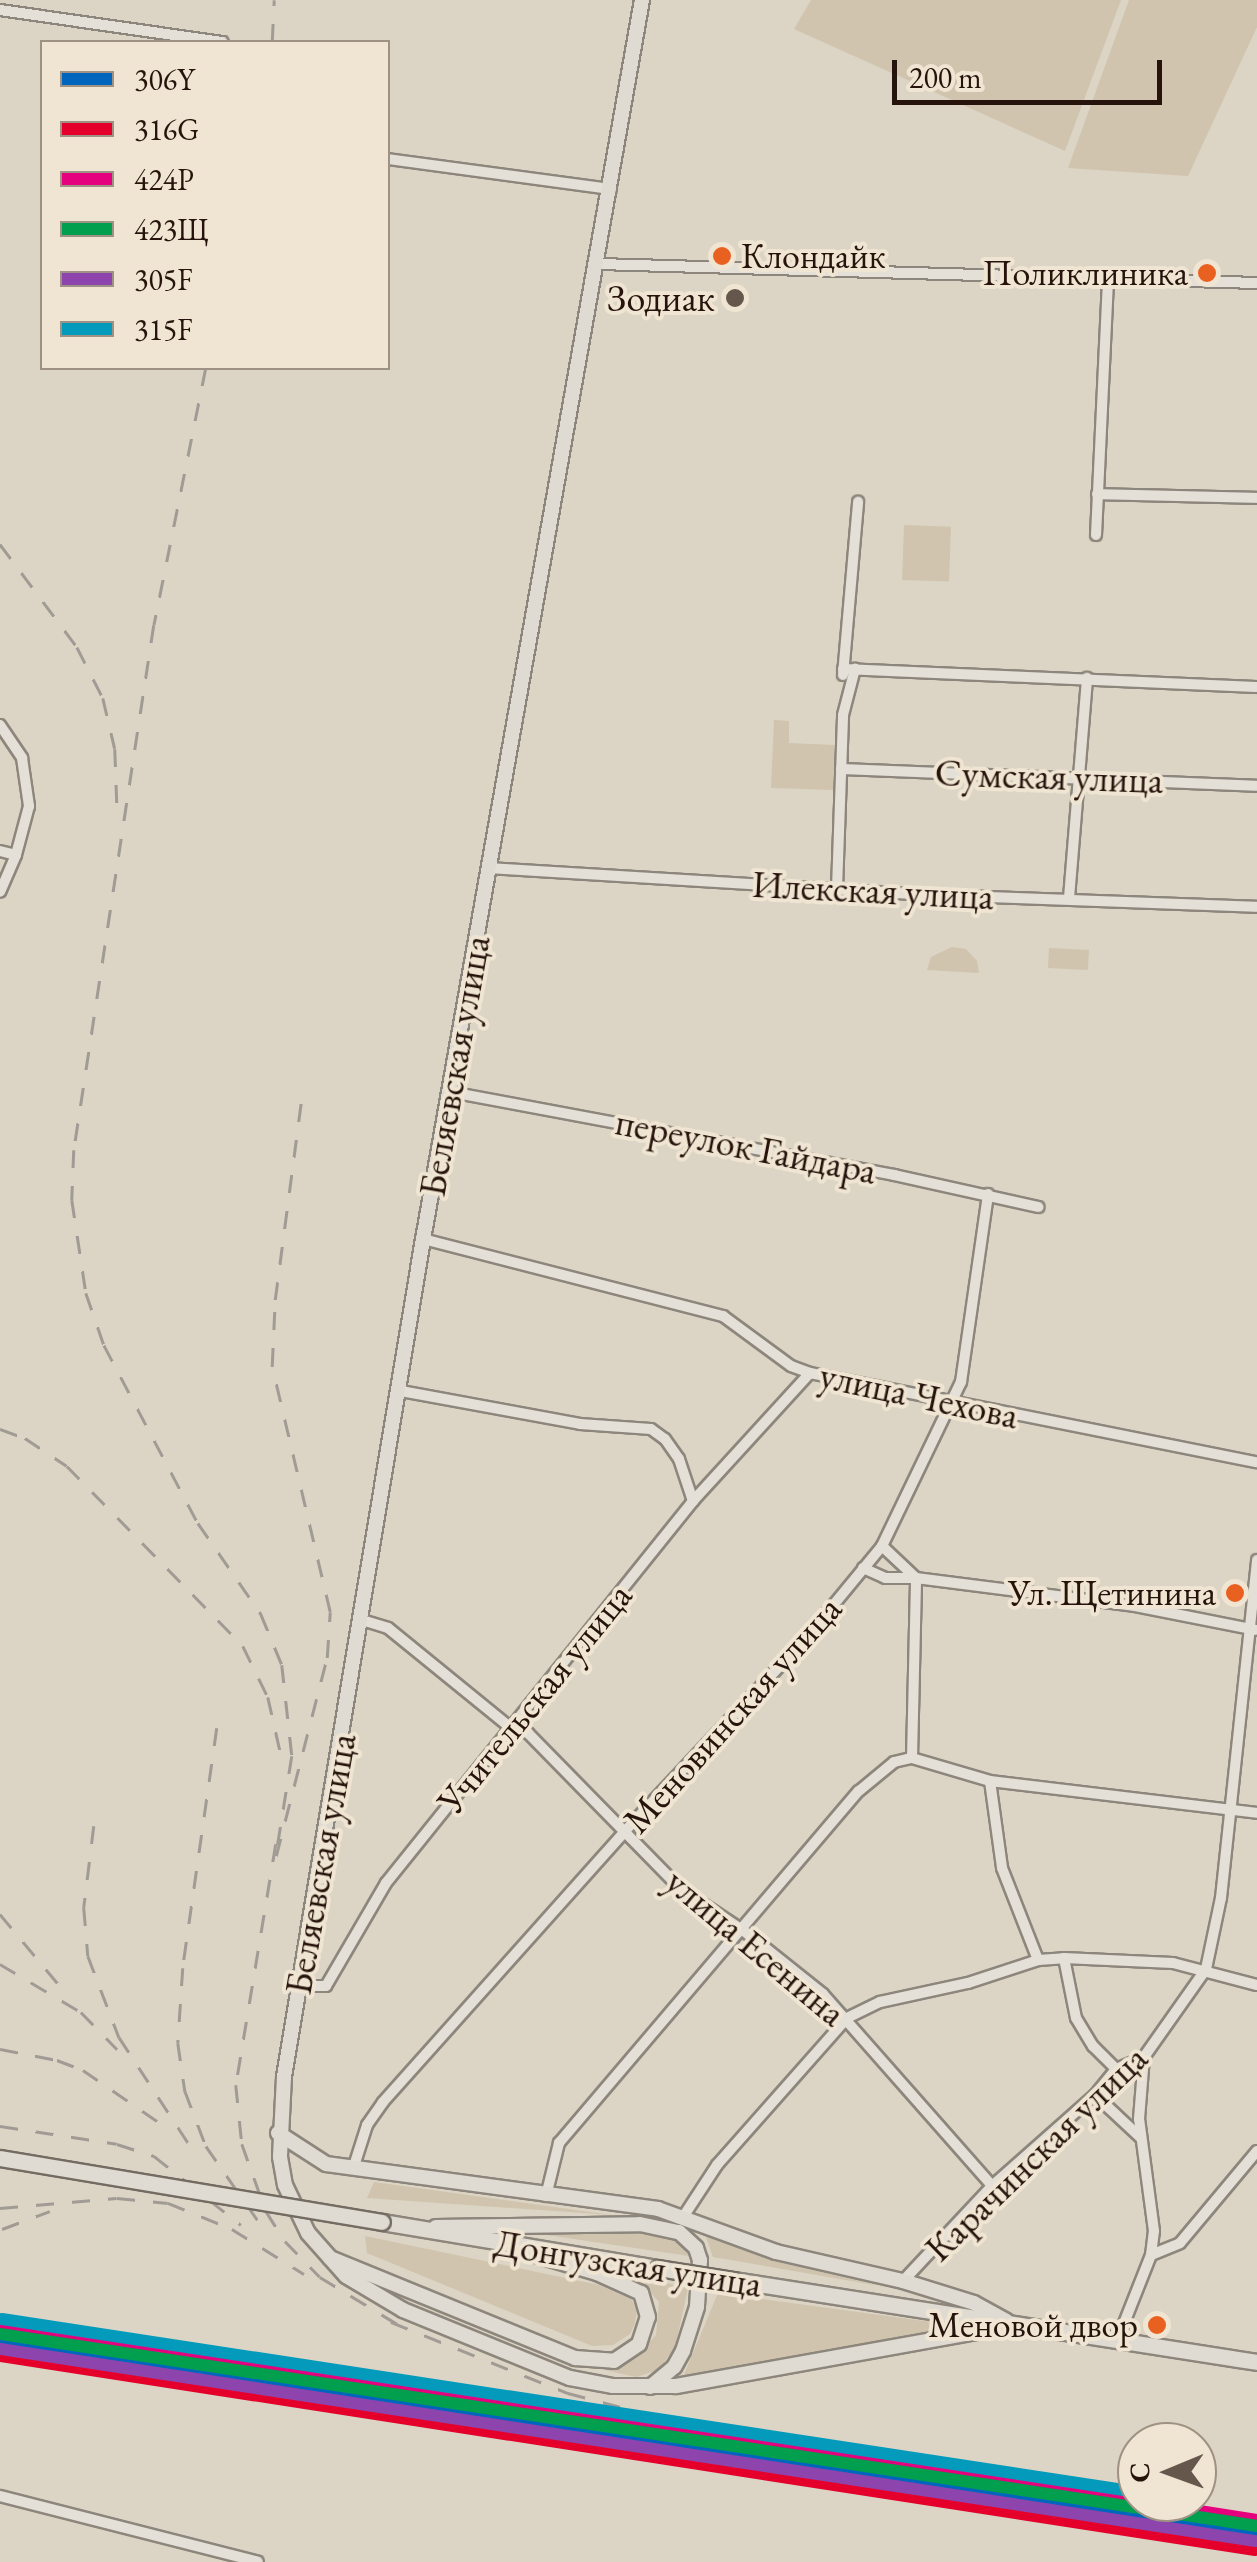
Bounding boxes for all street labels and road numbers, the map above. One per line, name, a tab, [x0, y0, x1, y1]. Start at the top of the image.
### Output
street label: Сумская улица	[934, 749, 1164, 803]
street label: Илекская улица	[751, 861, 995, 919]
street label: Беляевская улица	[409, 932, 499, 1200]
street label: переулок Гайдара	[612, 1098, 880, 1194]
street label: улица Чехова	[816, 1352, 1022, 1438]
street label: Учительская улица	[427, 1573, 641, 1823]
street label: Меновинская улица	[613, 1586, 851, 1842]
street label: Беляевская улица	[275, 1730, 365, 1998]
street label: улица Есенина	[657, 1858, 855, 2036]
street label: Карачинская улица	[915, 2035, 1157, 2271]
street label: Донгузская улица	[491, 2219, 765, 2307]

